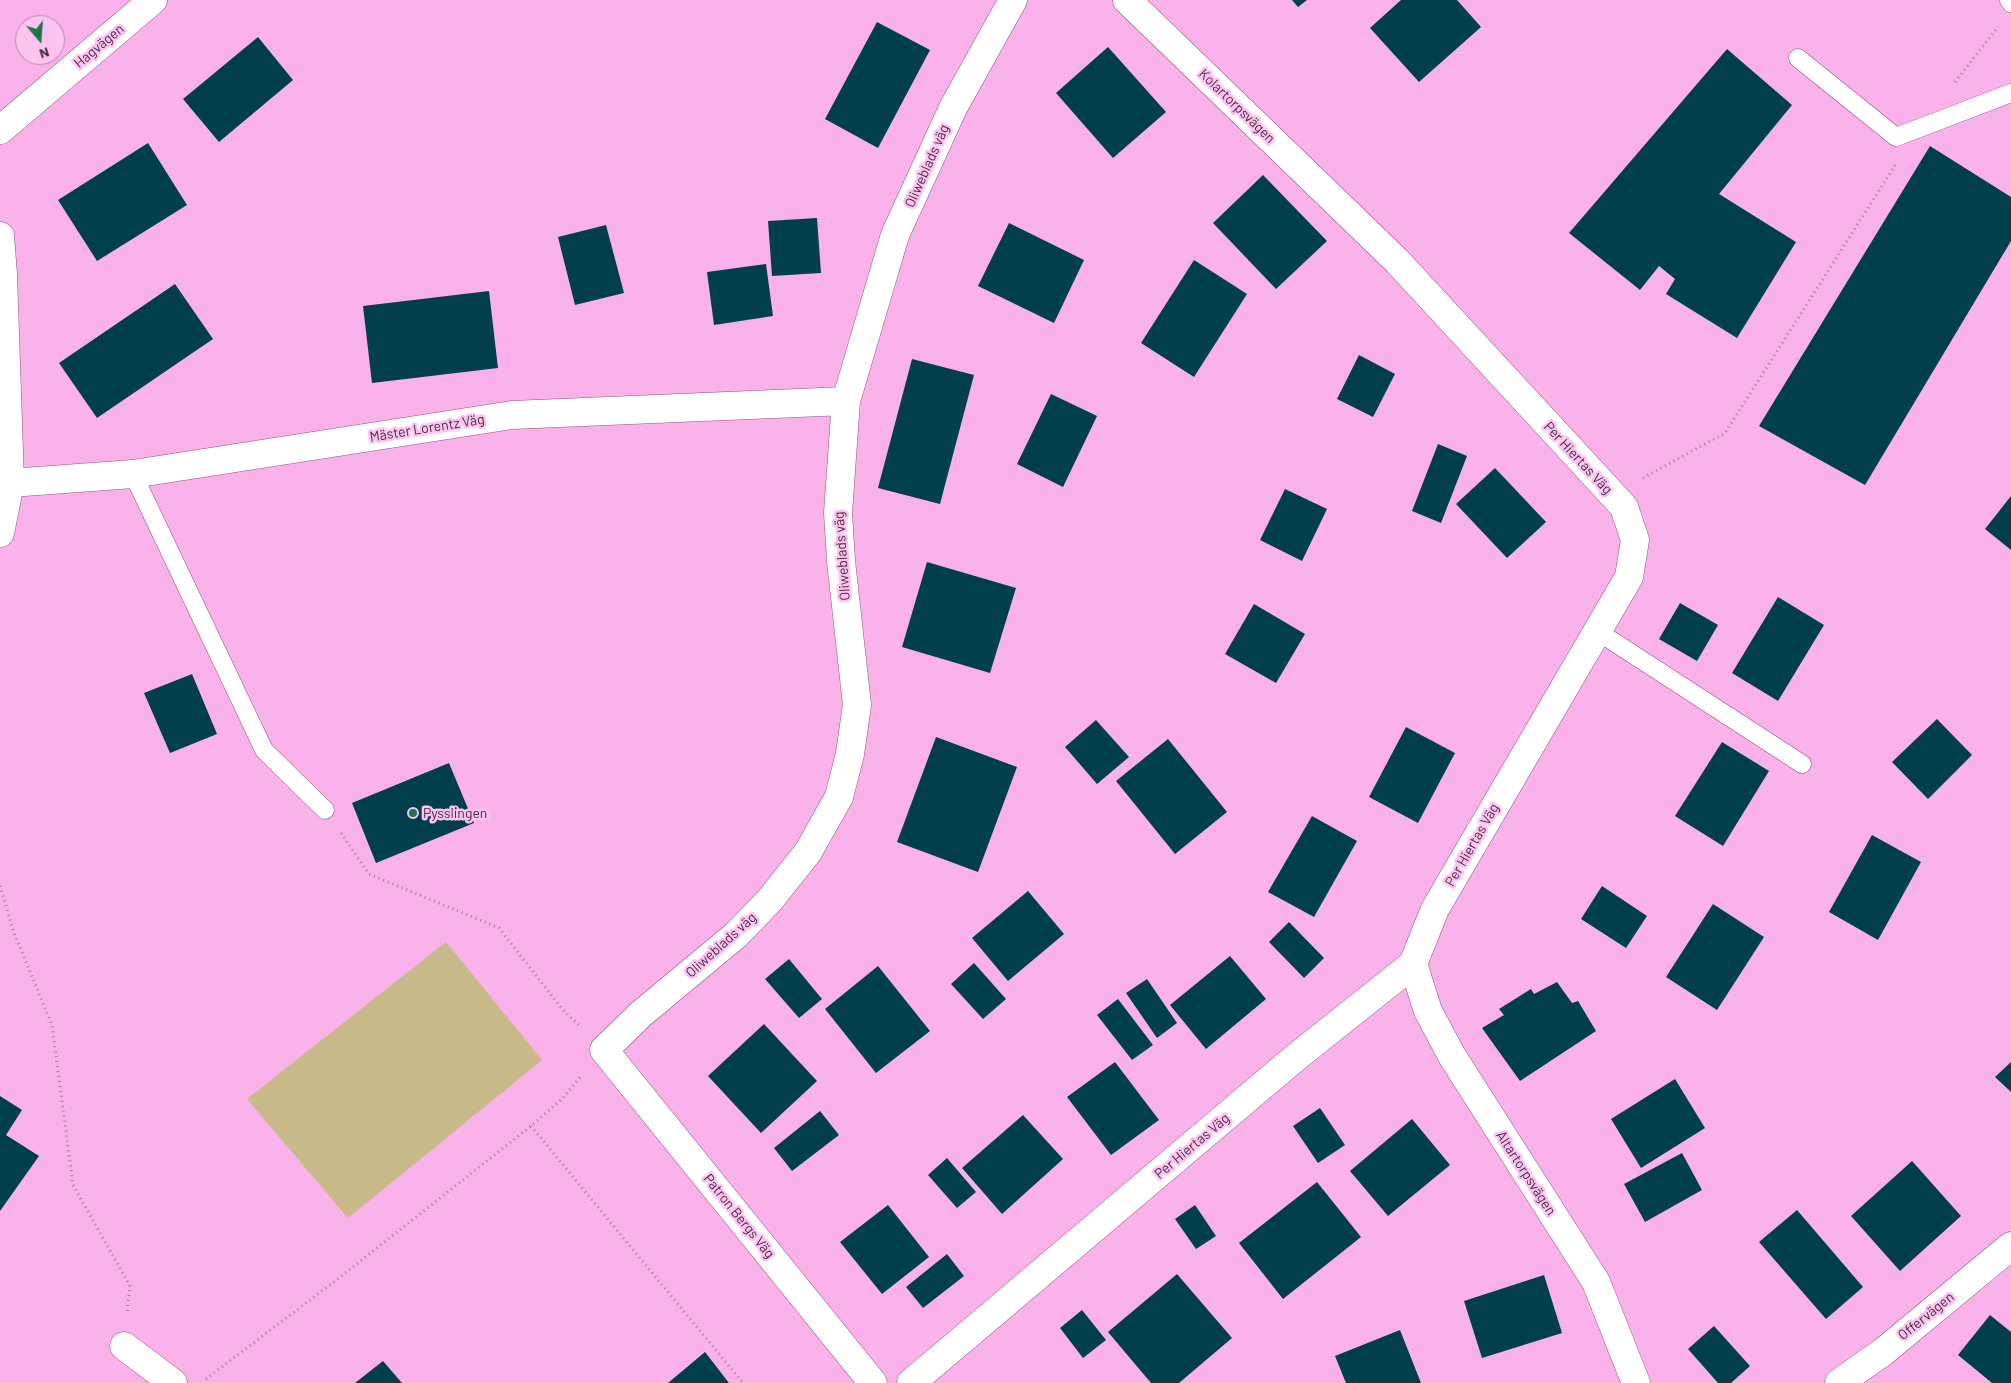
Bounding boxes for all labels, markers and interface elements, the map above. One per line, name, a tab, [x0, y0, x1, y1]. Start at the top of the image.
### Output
north arrow	[15, 15, 65, 65]
street label: Hagvägen	[71, 20, 127, 72]
text: N	[37, 44, 52, 63]
street label: Kolartorpsvägen	[1195, 65, 1279, 147]
street label: Oliweblads väg	[901, 122, 953, 210]
street label: Mäster Lorentz Väg	[368, 411, 486, 445]
street label: Per Hiertas Väg	[1540, 418, 1616, 498]
street label: Oliweblads väg	[831, 511, 853, 601]
street label: Per Hiertas Väg	[1442, 801, 1502, 889]
place label: Pysslingen	[423, 805, 487, 821]
marker: Pysslingen	[407, 807, 419, 819]
street label: Oliweblads väg	[682, 909, 760, 981]
street label: Per Hiertas Väg	[1151, 1110, 1233, 1182]
street label: Altartorpsvägen	[1493, 1128, 1559, 1218]
street label: Patron Bergs Väg	[700, 1170, 778, 1262]
street label: Offervägen	[1895, 1288, 1957, 1344]

